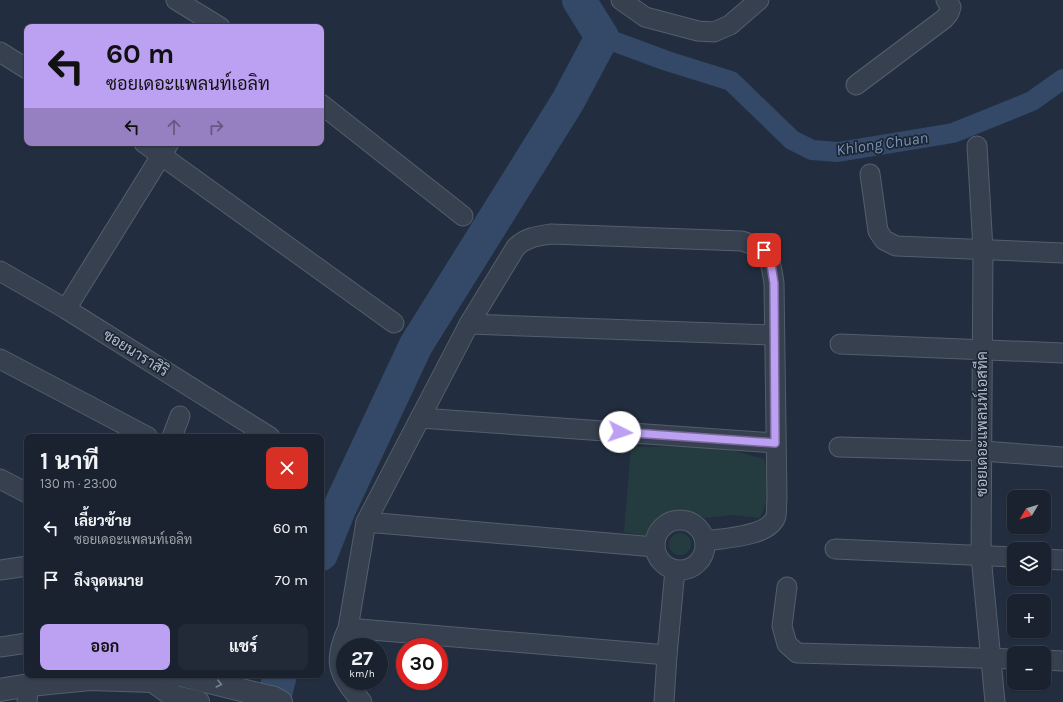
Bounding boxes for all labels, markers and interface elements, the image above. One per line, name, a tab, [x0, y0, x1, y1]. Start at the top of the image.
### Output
text: 60 m	[106, 37, 174, 70]
icon: left	[40, 40, 92, 92]
text: ซอยเดอะแพลนท์เอลิท	[106, 73, 270, 95]
icon: left	[121, 116, 143, 138]
icon: ahead	[163, 116, 185, 138]
icon: right	[205, 116, 227, 138]
water label: Khlong Chuan	[835, 128, 929, 159]
pin	[747, 233, 781, 267]
icon: arrive	[753, 239, 775, 261]
street label: ซอยนาราสิริ	[100, 326, 172, 380]
street label: ซอยเดอะแพลนท์เอสทีค	[972, 351, 991, 497]
position arrow	[599, 411, 641, 453]
text: 1 นาที	[40, 447, 99, 475]
button: close	[266, 447, 308, 489]
text: 130 m · 23:00	[40, 476, 117, 491]
north arrow	[1007, 490, 1051, 534]
map controls	[1007, 490, 1051, 690]
text: เลี้ยวซ้าย	[74, 512, 131, 530]
icon: left	[40, 517, 62, 539]
text: 60 m	[273, 519, 308, 537]
text: ซอยเดอะแพลนท์เอลิท	[74, 532, 192, 547]
button: layers	[1007, 542, 1051, 586]
icon: arrive	[40, 569, 62, 591]
text: 70 m	[274, 571, 308, 589]
text: ถึงจุดหมาย	[74, 572, 144, 590]
button: +	[1007, 594, 1051, 638]
button: ออก	[40, 624, 170, 670]
button: แชร์	[178, 624, 308, 670]
speed limit sign: 30	[396, 638, 448, 690]
button: −	[1007, 646, 1051, 690]
text: 27	[351, 647, 373, 670]
text: km/h	[349, 668, 375, 680]
one-way arrow	[216, 680, 222, 688]

